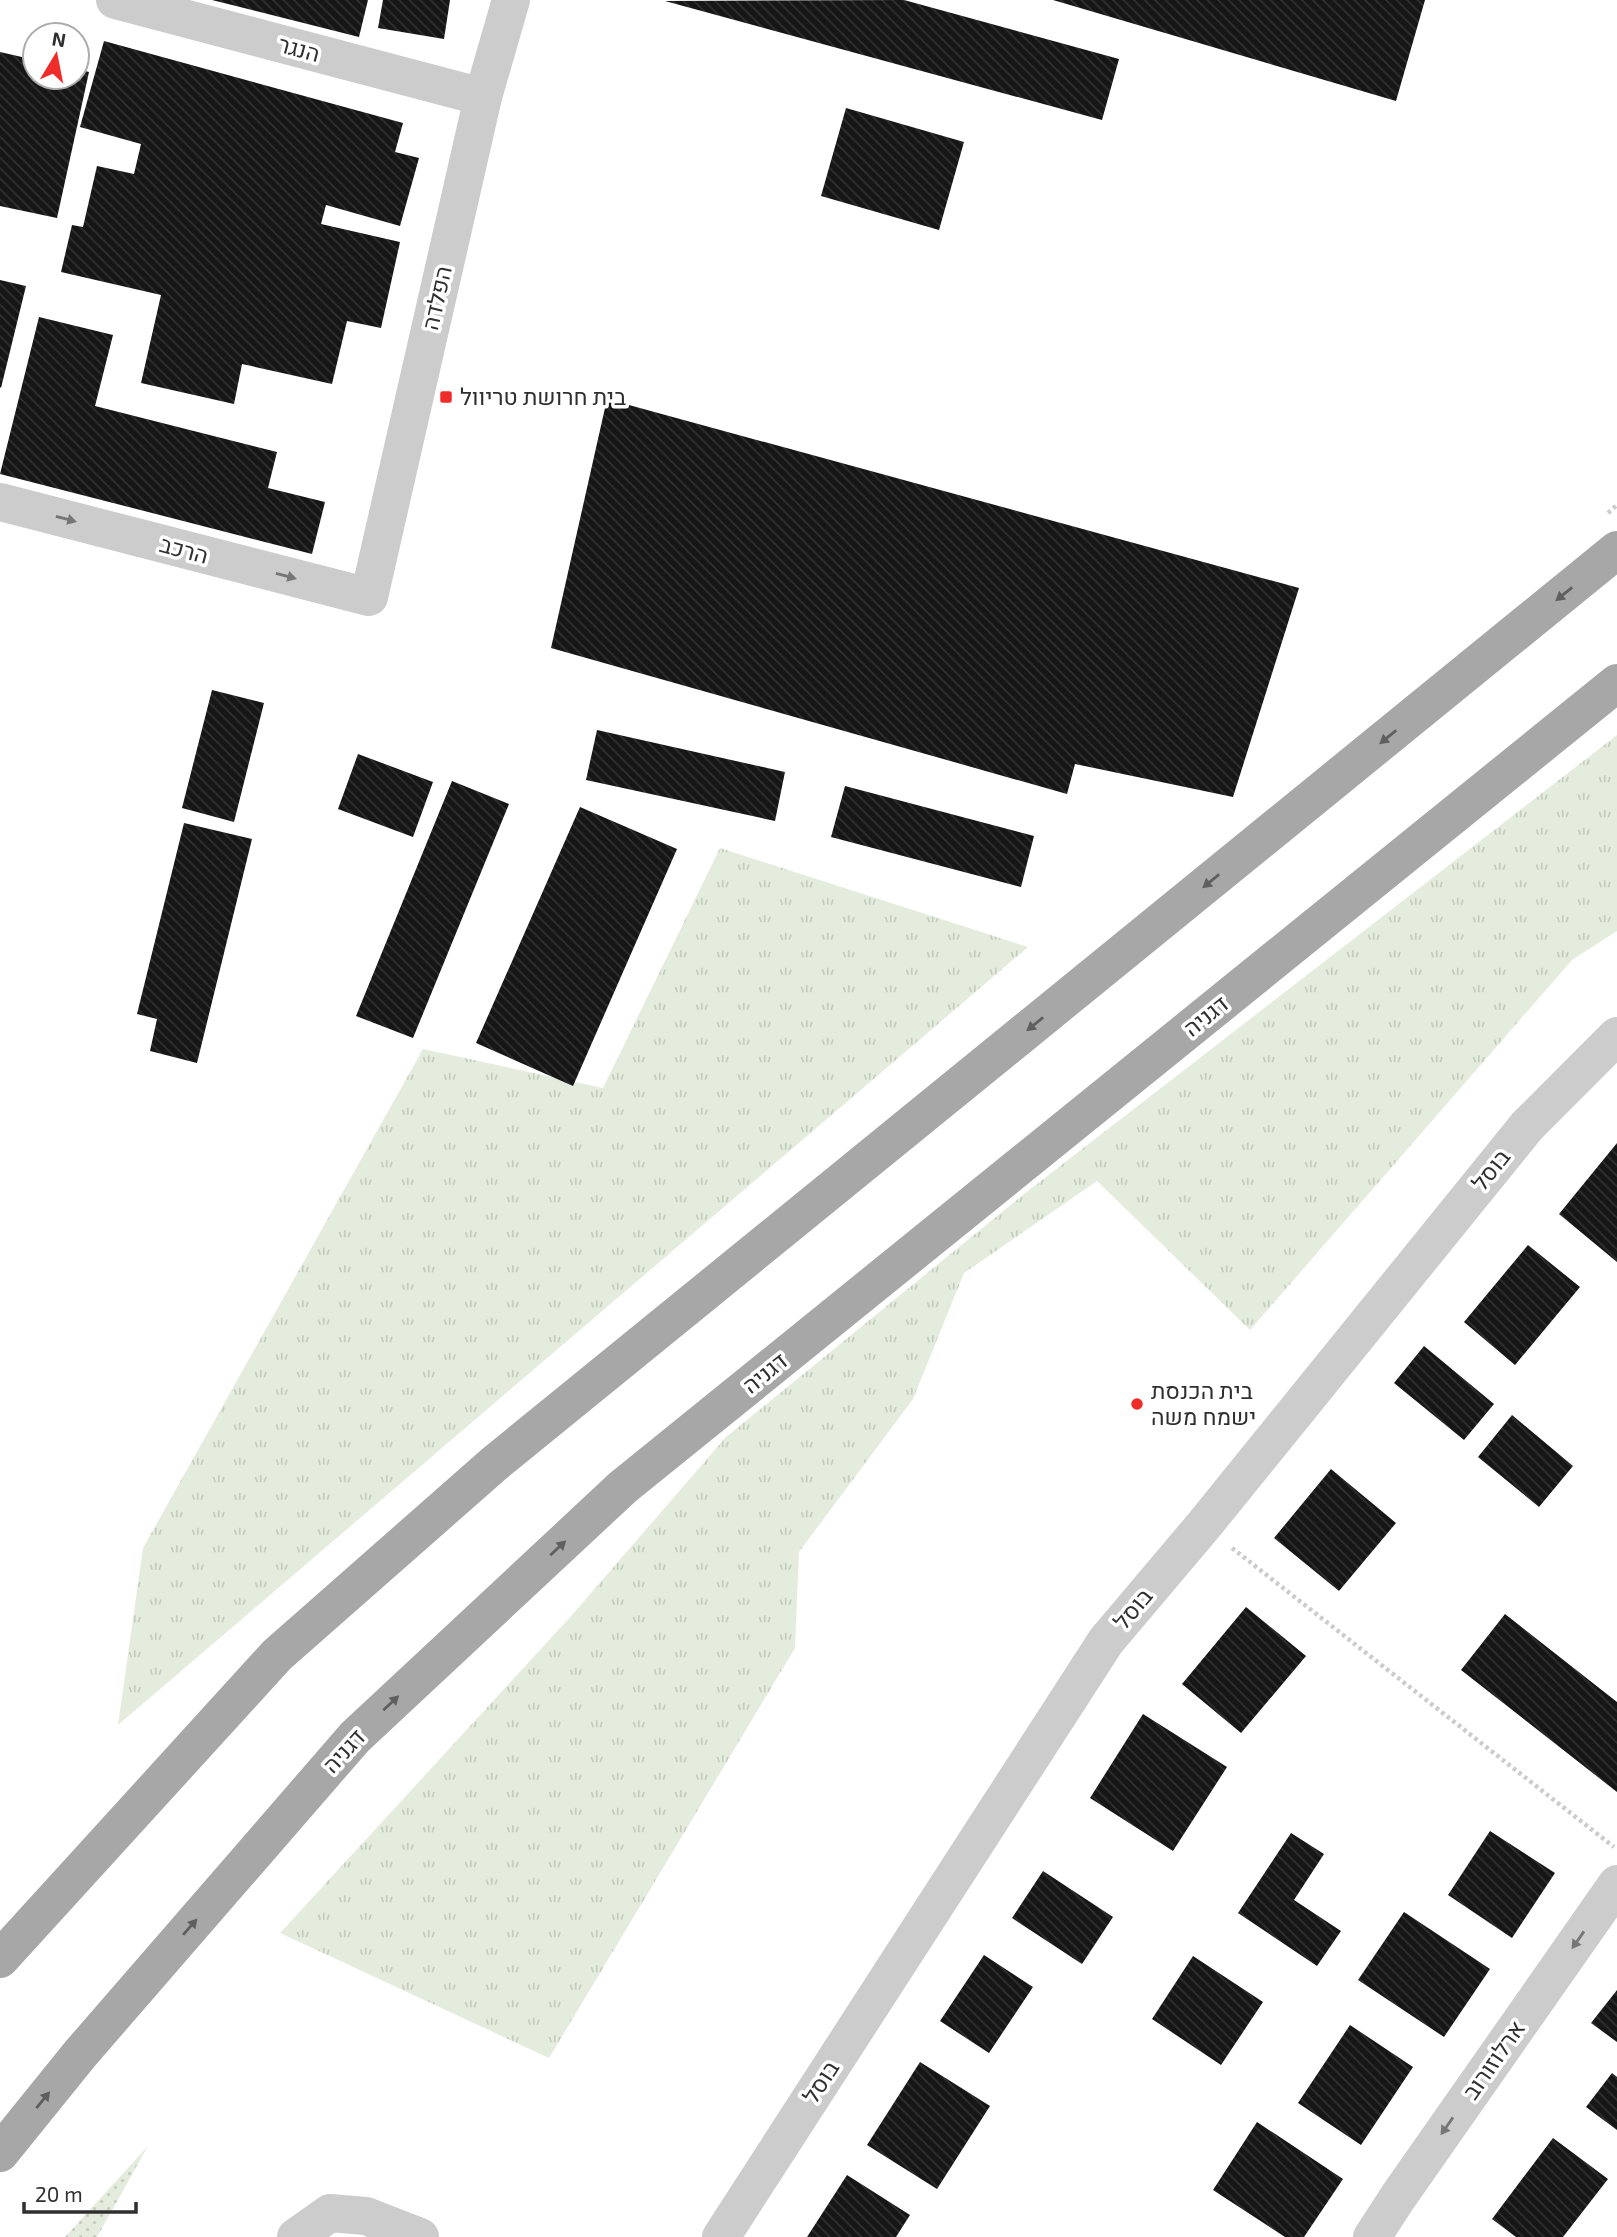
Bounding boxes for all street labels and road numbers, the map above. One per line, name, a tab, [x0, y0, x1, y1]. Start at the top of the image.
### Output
street label: הנגר	[275, 29, 323, 67]
street label: הפלדה	[415, 263, 457, 333]
street label: הרכב	[157, 529, 212, 569]
street label: דגניה	[1177, 989, 1233, 1042]
street label: בוסל	[1465, 1143, 1515, 1196]
street label: דגניה	[736, 1346, 792, 1399]
street label: בוסל	[1107, 1582, 1158, 1635]
street label: דגניה	[316, 1723, 370, 1778]
street label: ארלוזורוב	[1456, 2015, 1530, 2104]
street label: בוסל	[796, 2055, 844, 2108]

